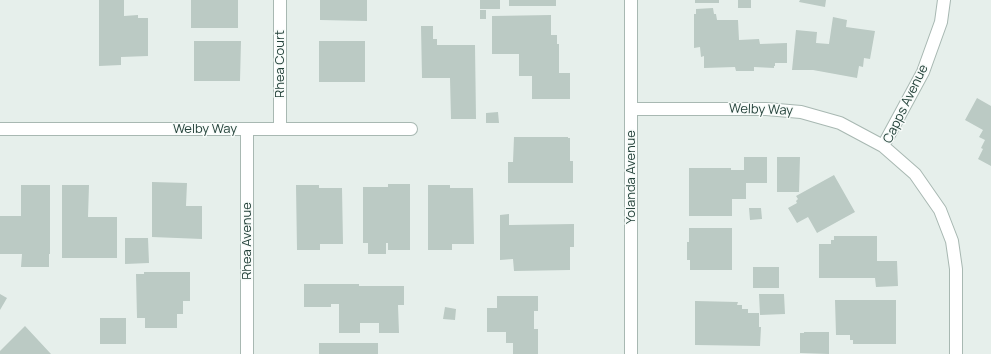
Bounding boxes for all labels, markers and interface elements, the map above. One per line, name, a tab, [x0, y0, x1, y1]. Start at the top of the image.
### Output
street label: Rhea Court	[272, 30, 288, 98]
street label: Capps Avenue	[880, 62, 932, 146]
street label: Welby Way	[729, 101, 793, 119]
street label: Welby Way	[173, 121, 237, 137]
street label: Yolanda Avenue	[623, 130, 639, 224]
street label: Rhea Avenue	[239, 202, 255, 280]

